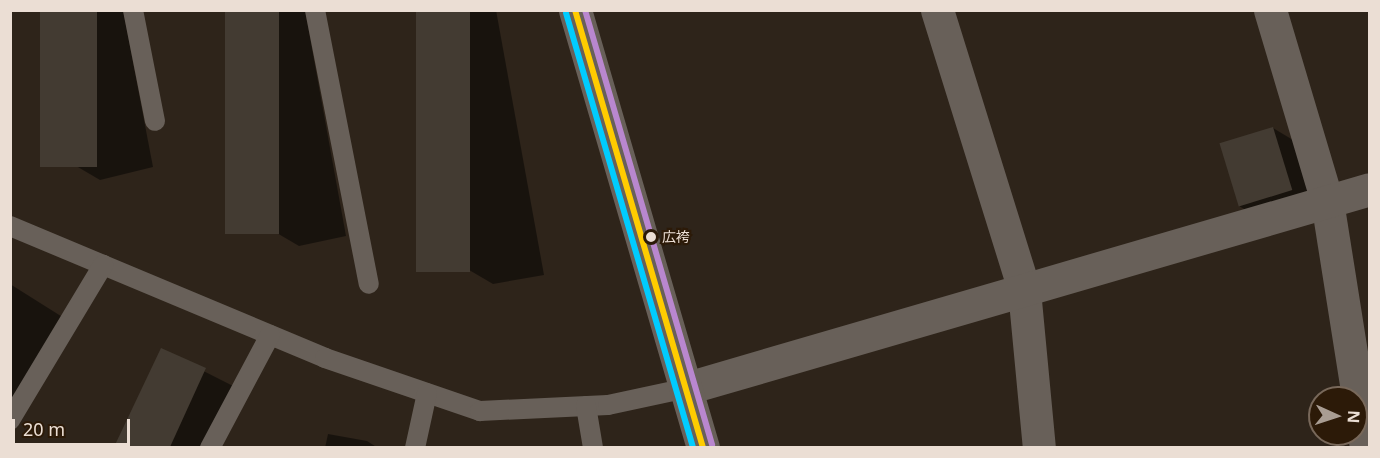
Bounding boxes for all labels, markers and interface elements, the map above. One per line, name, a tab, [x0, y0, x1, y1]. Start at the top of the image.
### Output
place label: 広袴	[662, 229, 690, 245]
marker: 広袴	[645, 231, 657, 243]
north arrow	[1308, 386, 1368, 446]
scale bar	[15, 407, 134, 445]
text: N	[1343, 410, 1365, 424]
text: 20 m	[23, 417, 65, 441]

